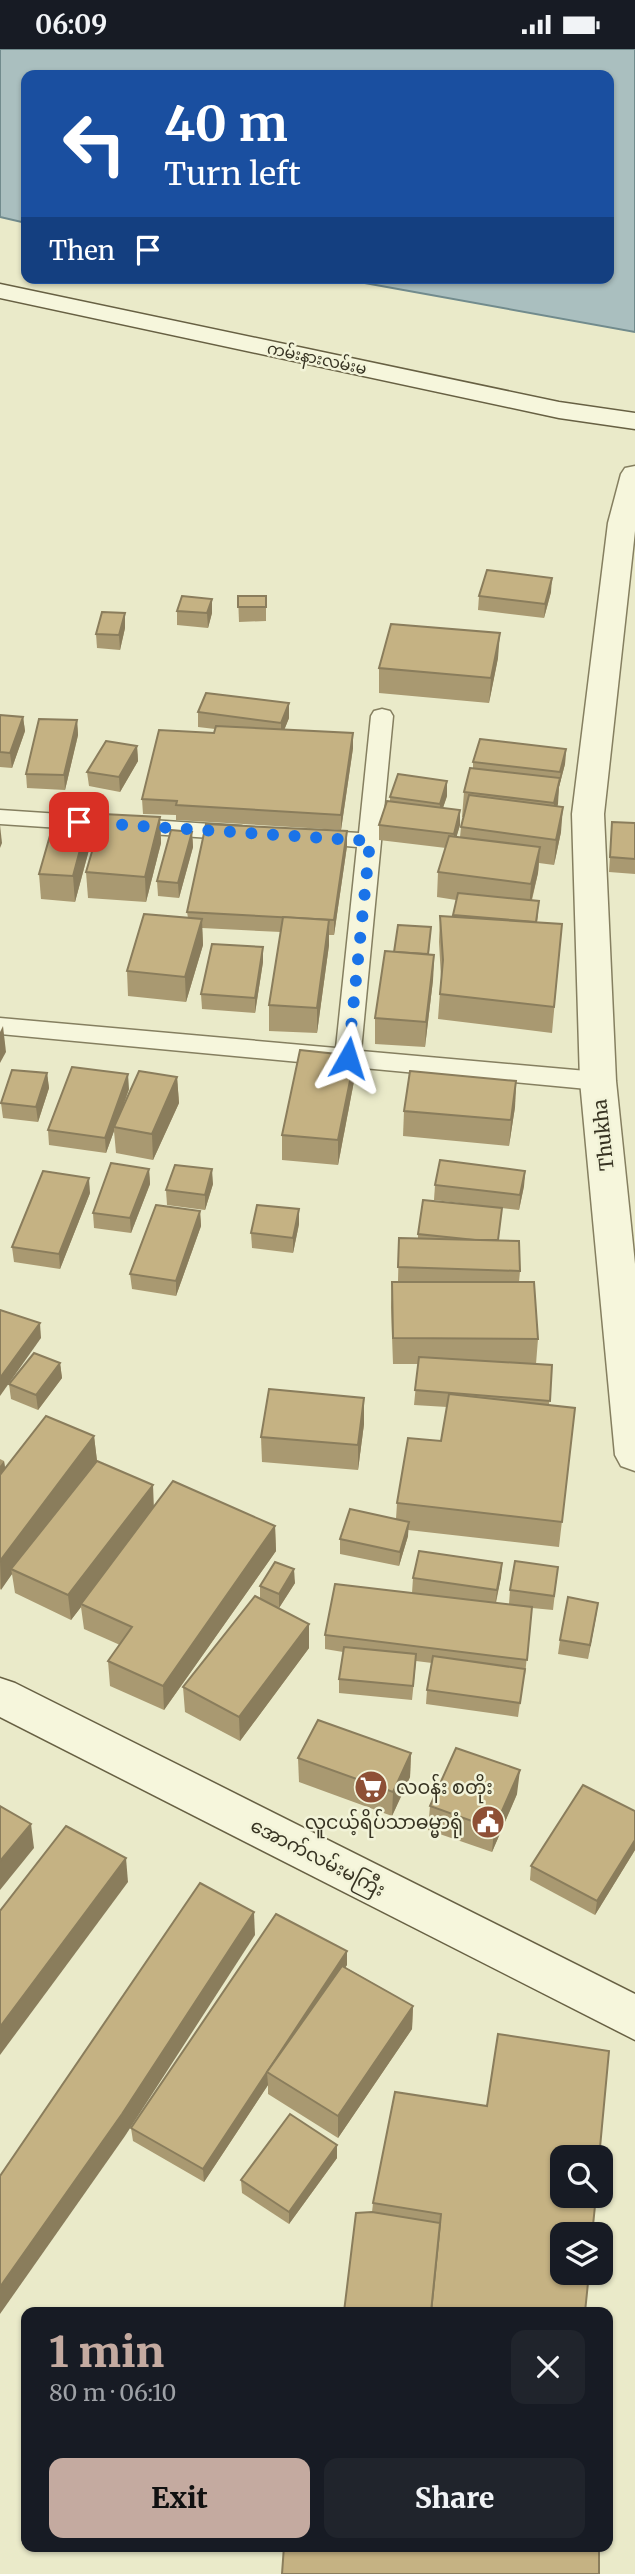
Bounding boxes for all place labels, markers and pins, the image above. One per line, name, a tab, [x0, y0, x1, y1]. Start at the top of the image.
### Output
pin	[49, 792, 109, 852]
supermarket icon: လဝန်း စတိုး	[352, 1768, 390, 1806]
place label: လဝန်း စတိုး	[396, 1773, 493, 1804]
public building icon: လူငယ့်ရိပ်သာဓမ္မာရုံ	[469, 1803, 507, 1841]
place label: လူငယ့်ရိပ်သာဓမ္မာရုံ	[305, 1808, 463, 1839]

